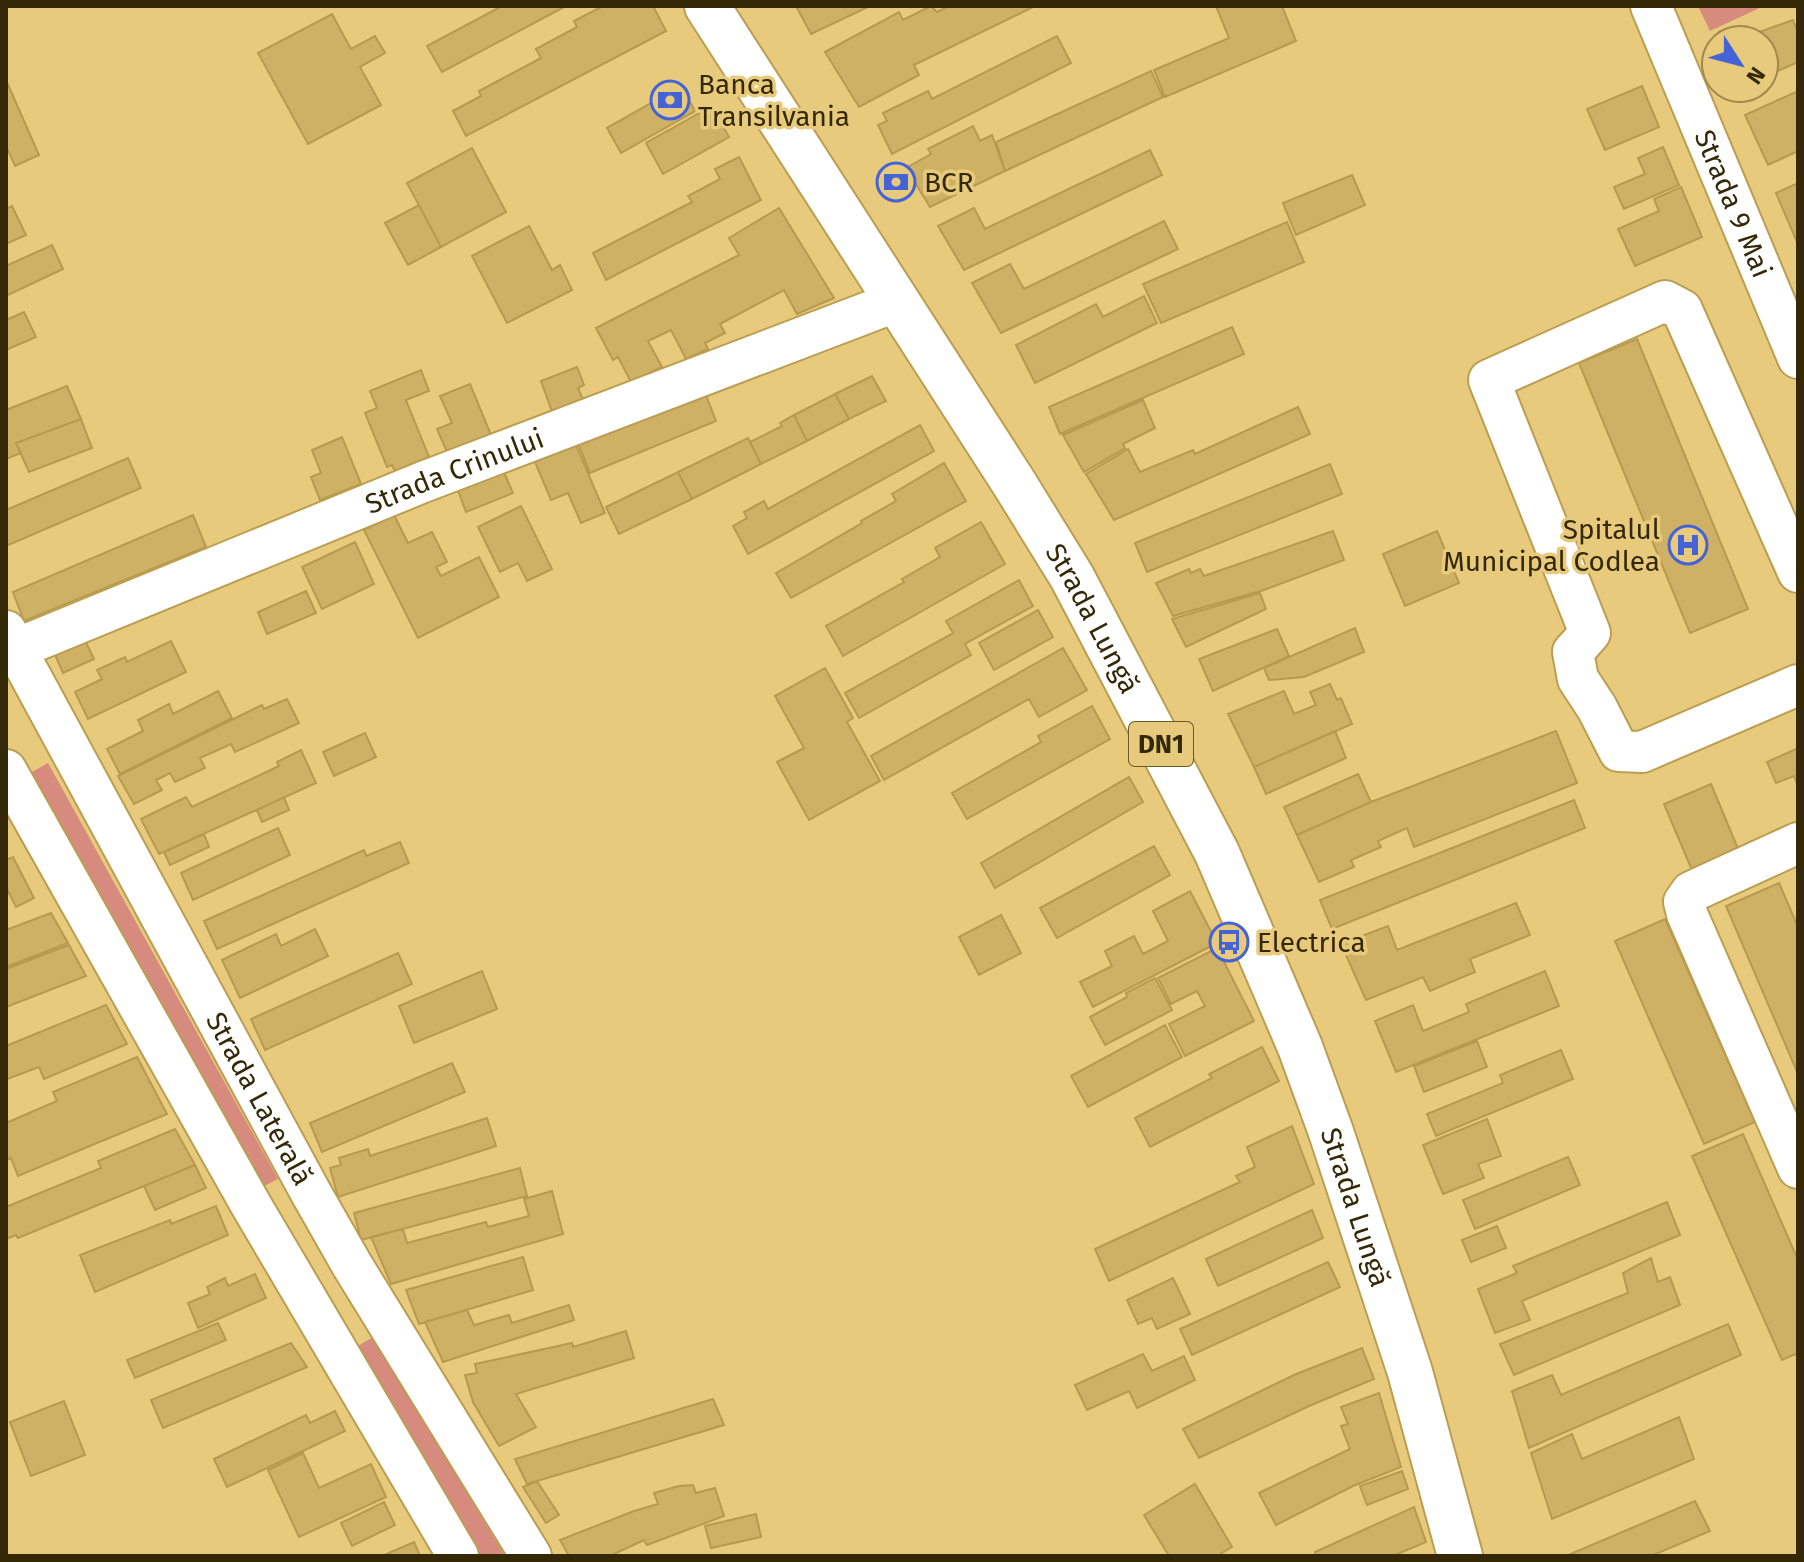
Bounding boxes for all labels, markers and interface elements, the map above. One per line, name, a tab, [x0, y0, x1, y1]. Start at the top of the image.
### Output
north arrow	[1700, 24, 1780, 104]
text: N	[1741, 62, 1771, 89]
place label: Banca Transilvania	[698, 68, 850, 133]
bank icon: Banca Transilvania	[649, 79, 691, 121]
street label: Strada 9 Mai	[1688, 125, 1778, 282]
bank icon: BCR	[875, 161, 917, 203]
place label: BCR	[924, 166, 974, 199]
street label: Strada Crinului	[360, 422, 548, 521]
place label: Spitalul Municipal Codlea	[1443, 513, 1660, 578]
hospital icon: Spitalul Municipal Codlea	[1667, 524, 1709, 566]
street label: Strada Lungă	[1038, 538, 1146, 699]
road number: DN1	[1129, 722, 1193, 766]
bus stop icon: Electrica	[1208, 921, 1250, 963]
place label: Electrica	[1257, 926, 1366, 959]
street label: Strada Laterală	[199, 1007, 320, 1191]
street label: Strada Lungă	[1314, 1124, 1397, 1291]

